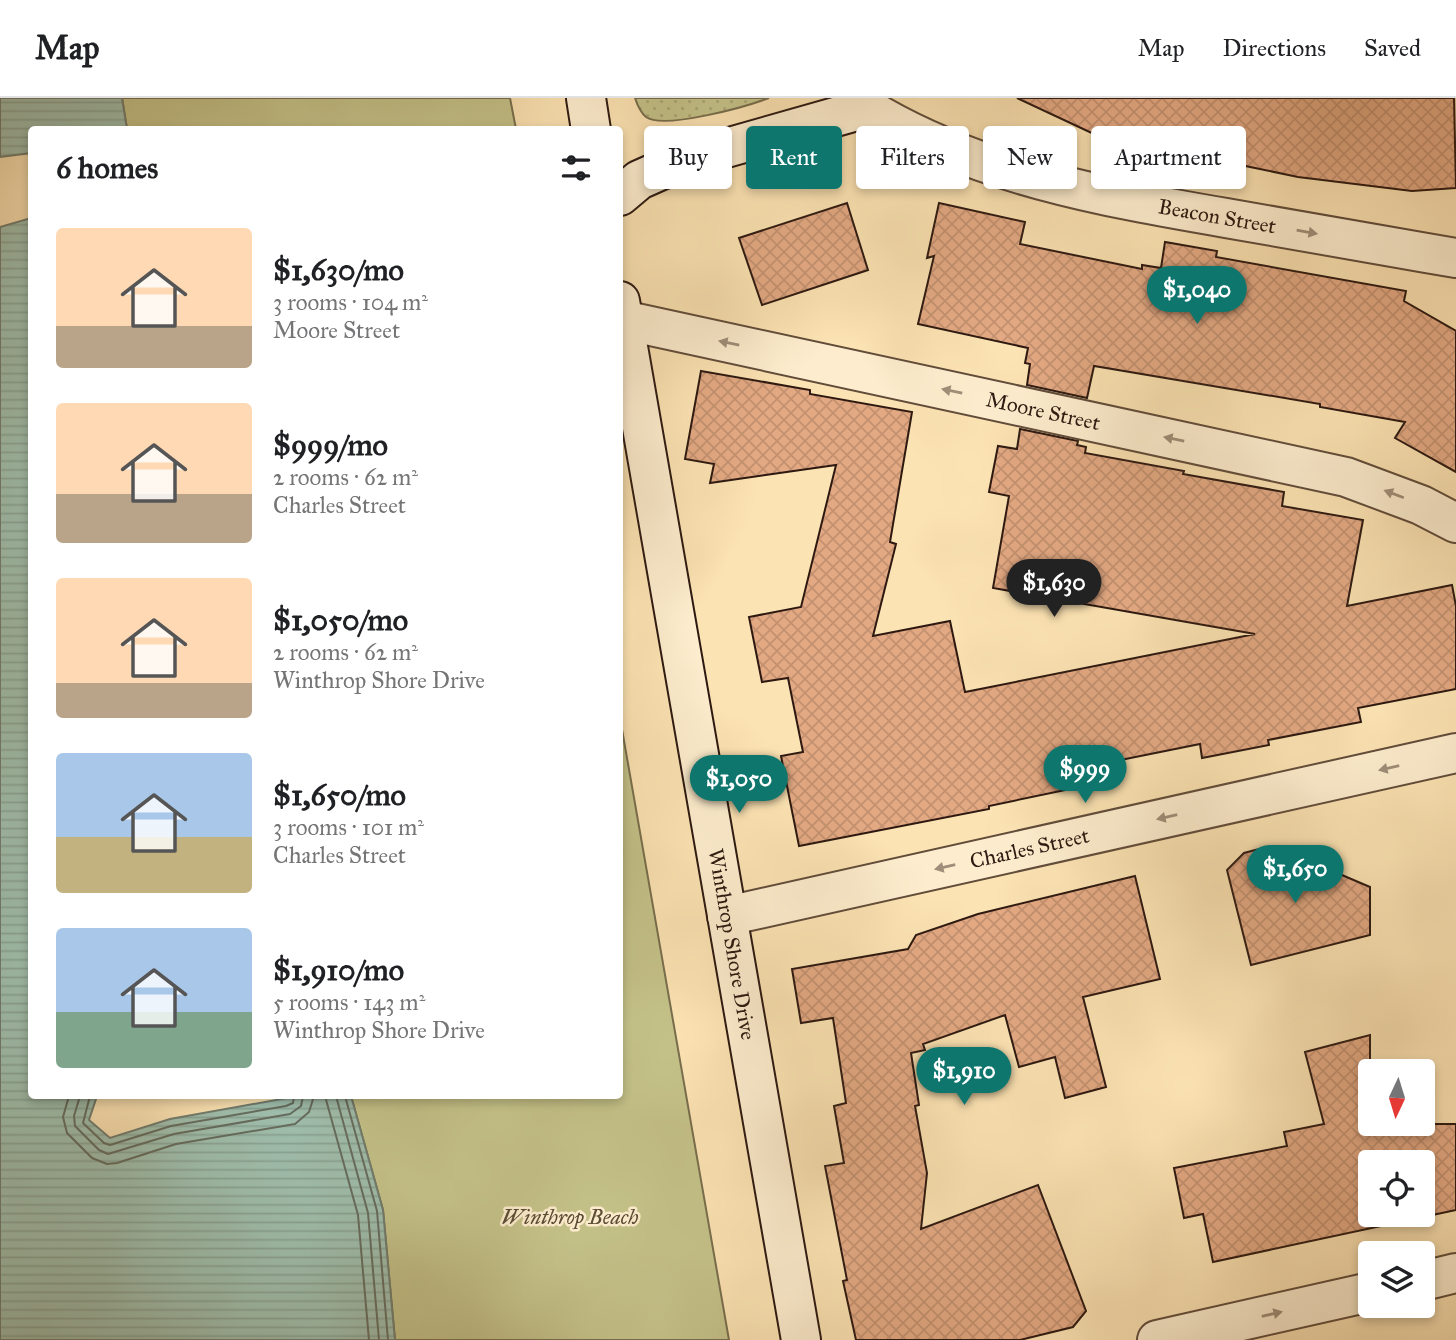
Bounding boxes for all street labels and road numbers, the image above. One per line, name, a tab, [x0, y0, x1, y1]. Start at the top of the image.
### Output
street label: Beacon Street	[1156, 193, 1279, 240]
street label: Moore Street	[984, 386, 1103, 436]
street label: Charles Street	[967, 822, 1092, 874]
street label: Winthrop Shore Drive	[703, 847, 762, 1042]

